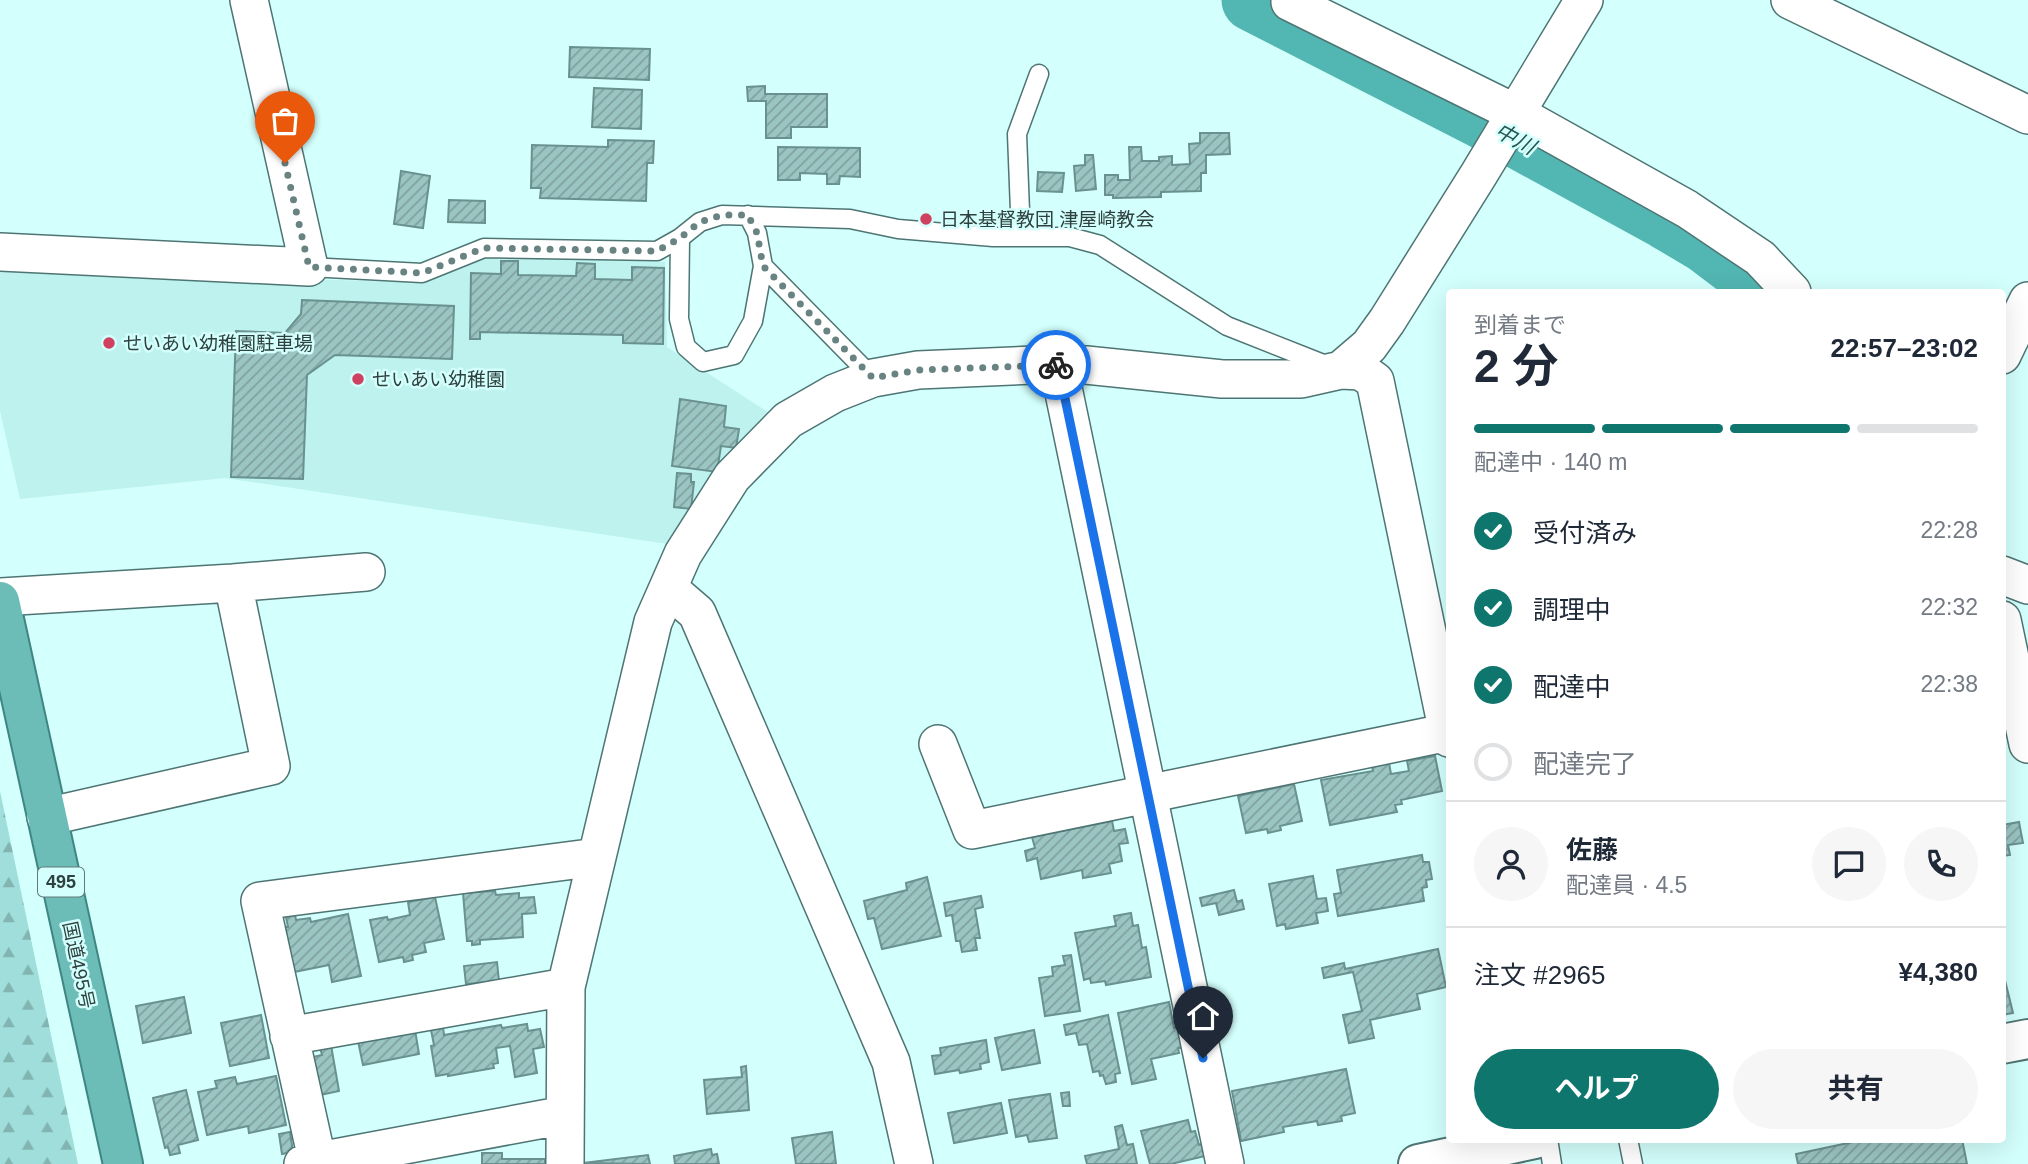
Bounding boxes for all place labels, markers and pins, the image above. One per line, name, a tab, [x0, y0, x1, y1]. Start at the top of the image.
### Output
pin	[255, 91, 315, 163]
place label: 日本基督教団 津屋崎教会	[940, 209, 1154, 230]
marker: 日本基督教団 津屋崎教会	[918, 211, 934, 227]
place label: せいあい幼稚園駐車場	[123, 333, 313, 354]
marker: せいあい幼稚園駐車場	[101, 335, 117, 351]
place label: せいあい幼稚園	[372, 369, 505, 390]
marker: せいあい幼稚園	[350, 371, 366, 387]
pin	[1173, 986, 1233, 1058]

